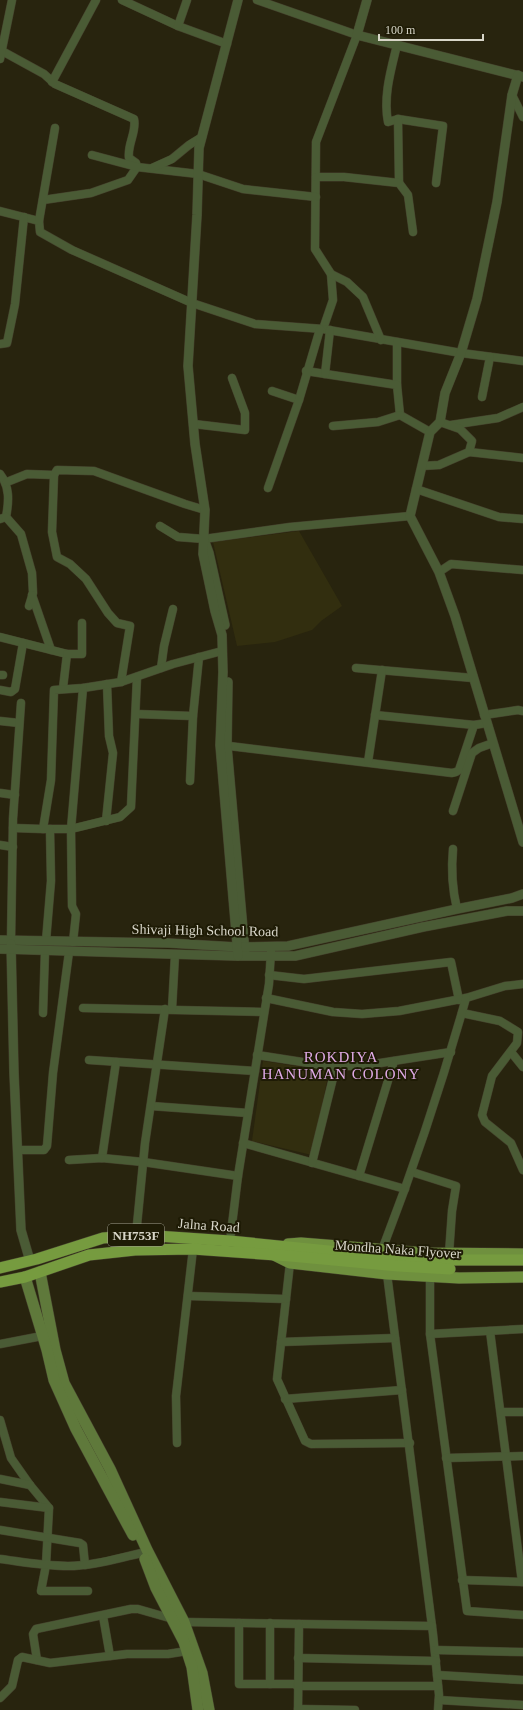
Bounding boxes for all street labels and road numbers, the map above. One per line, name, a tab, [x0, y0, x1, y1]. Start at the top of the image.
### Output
street label: Shivaji High School Road	[132, 922, 278, 939]
street label: Jalna Road	[178, 1216, 240, 1235]
road number: NH753F	[108, 1224, 164, 1246]
street label: Mondha Naka Flyover	[334, 1238, 462, 1261]

